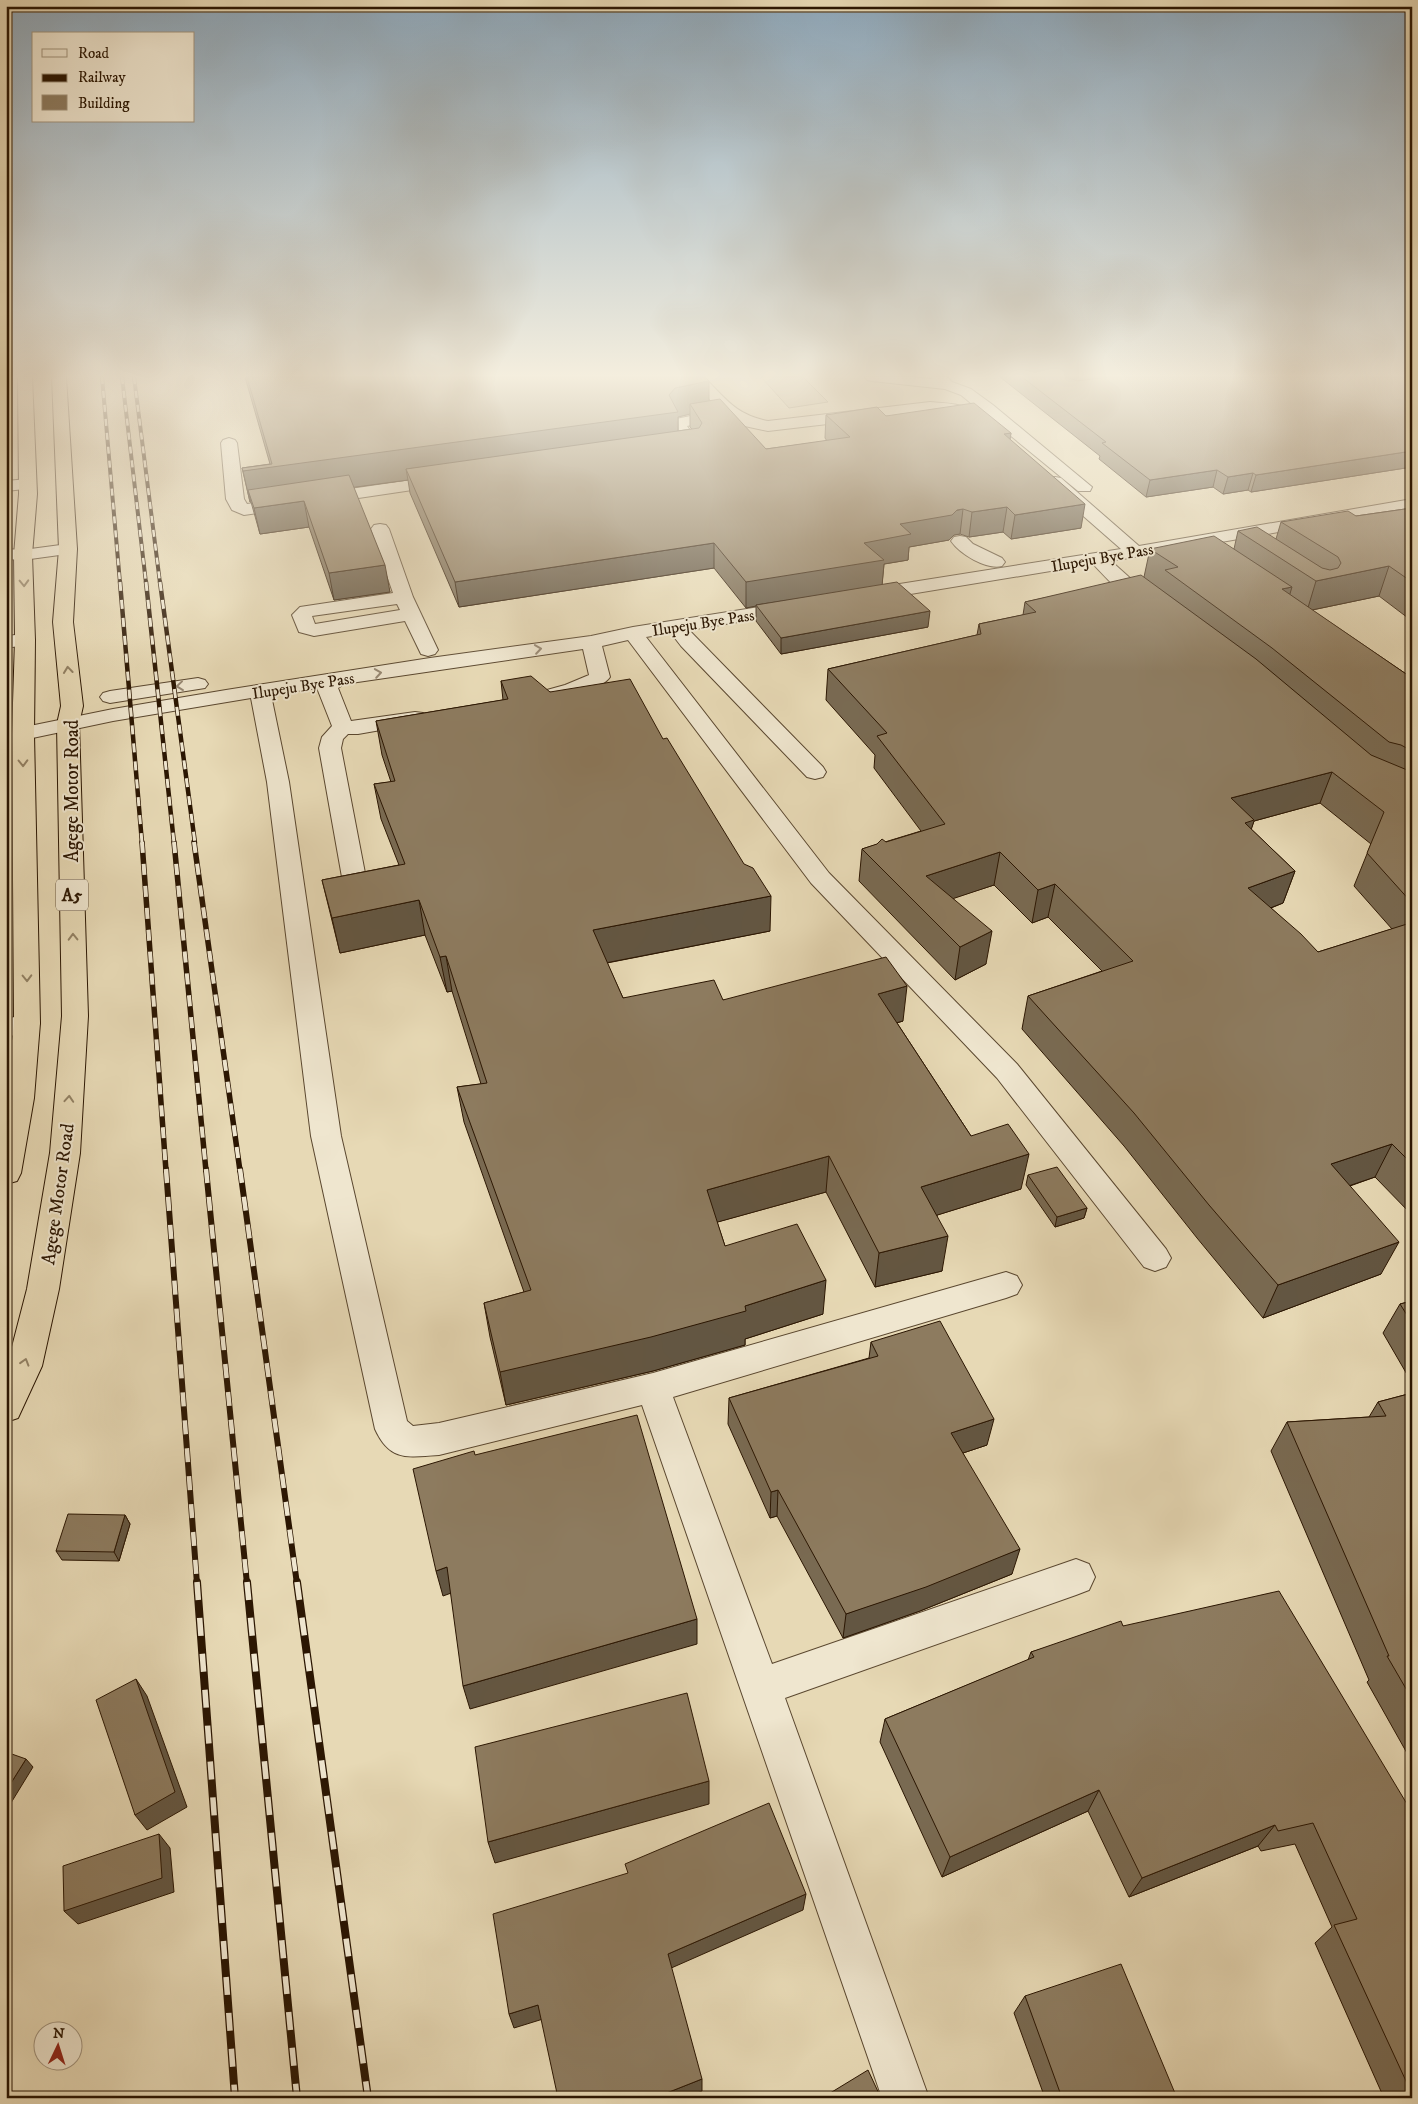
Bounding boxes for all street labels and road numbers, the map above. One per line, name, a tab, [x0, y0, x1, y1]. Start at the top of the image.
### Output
street label: Ilupeju Bye Pass	[1050, 539, 1155, 577]
street label: Ilupeju Bye Pass	[651, 605, 756, 641]
street label: Ilupeju Bye Pass	[251, 668, 356, 704]
street label: Agege Motor Road	[61, 719, 84, 862]
road number: A5	[56, 880, 88, 910]
street label: Agege Motor Road	[37, 1122, 80, 1266]

